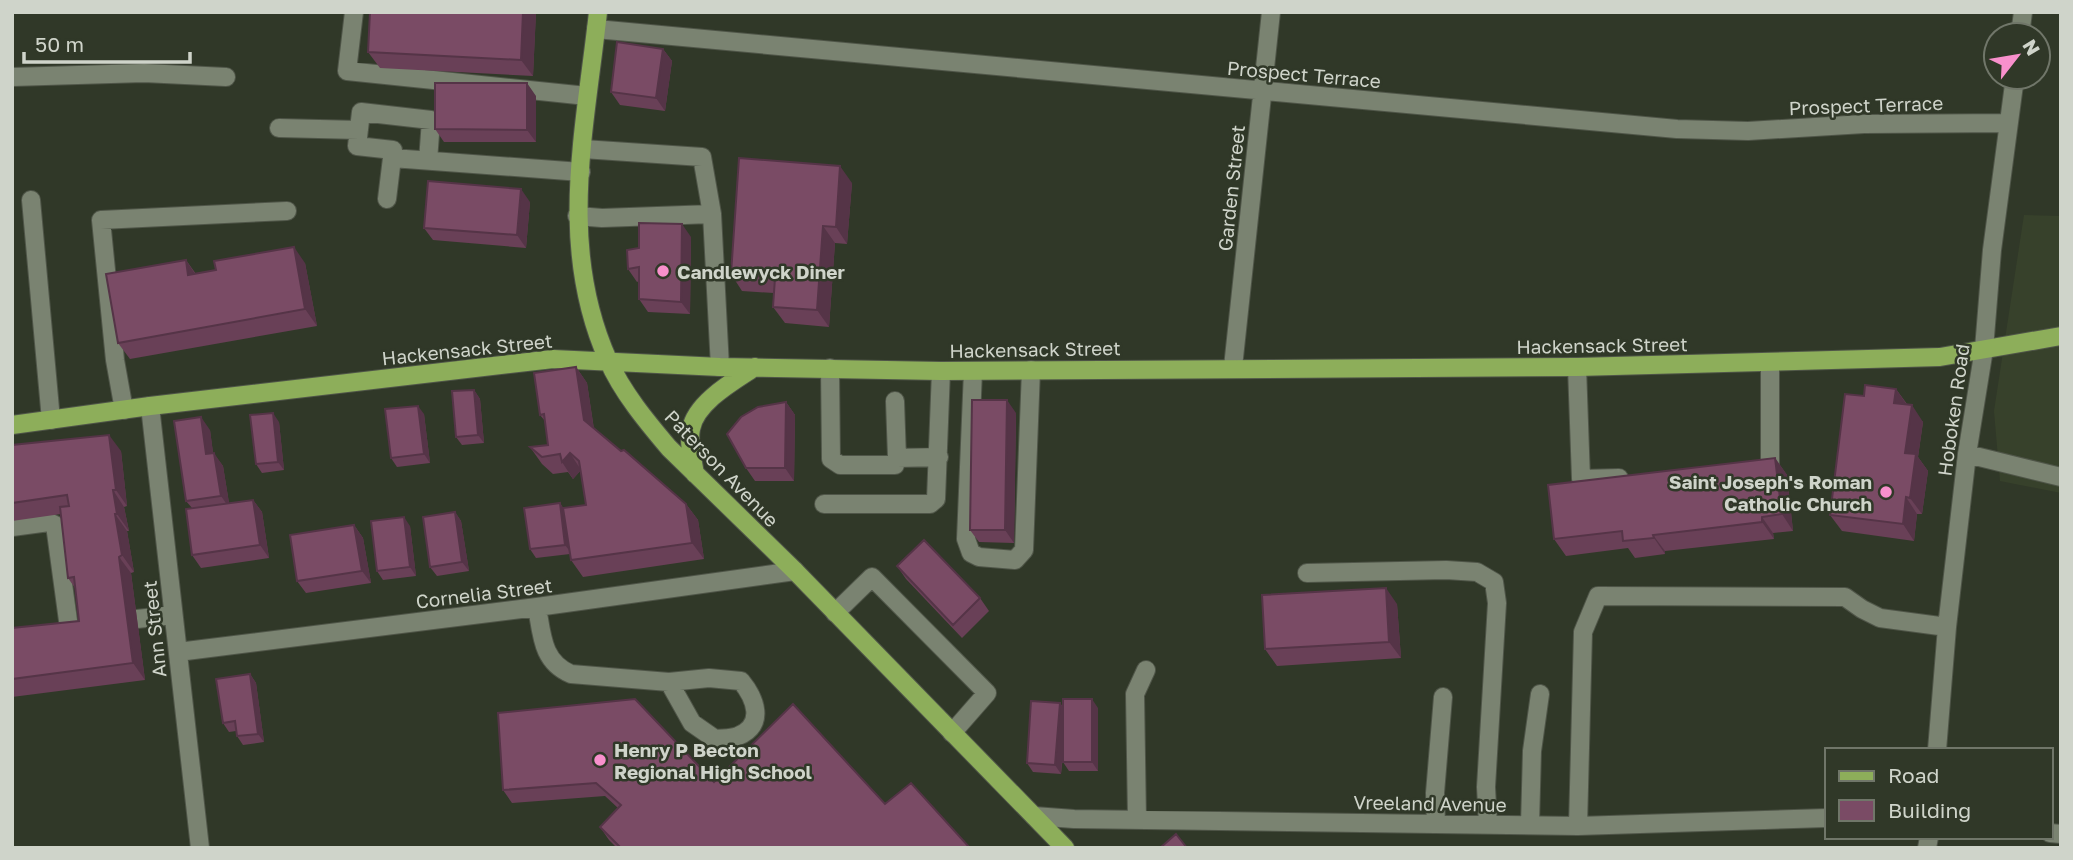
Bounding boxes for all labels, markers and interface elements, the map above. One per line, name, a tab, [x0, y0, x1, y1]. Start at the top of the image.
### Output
scale bar	[24, 21, 191, 65]
north arrow	[1982, 21, 2052, 91]
text: 50 m	[35, 31, 84, 57]
text: N	[2018, 35, 2046, 59]
street label: Prospect Terrace	[1226, 56, 1382, 92]
street label: Prospect Terrace	[1788, 91, 1944, 119]
street label: Garden Street	[1213, 124, 1249, 252]
place label: Candlewyck Diner	[677, 260, 845, 283]
marker: Candlewyck Diner	[655, 263, 671, 279]
street label: Hackensack Street	[381, 329, 553, 369]
street label: Hackensack Street	[1516, 332, 1688, 358]
street label: Hackensack Street	[949, 336, 1121, 362]
street label: Hoboken Road	[1932, 342, 1974, 478]
street label: Paterson Avenue	[660, 405, 784, 531]
place label: Saint Joseph's Roman Catholic Church	[1669, 470, 1872, 515]
marker: Saint Joseph's Roman Catholic Church	[1878, 484, 1894, 500]
street label: Cornelia Street	[414, 573, 554, 613]
street label: Ann Street	[137, 580, 171, 678]
place label: Henry P Becton Regional High School	[614, 738, 812, 783]
legend	[1825, 748, 2052, 839]
marker: Henry P Becton Regional High School	[592, 752, 608, 768]
text: Road	[1888, 762, 1939, 788]
street label: Vreeland Avenue	[1353, 790, 1507, 816]
text: Building	[1888, 797, 1971, 823]

